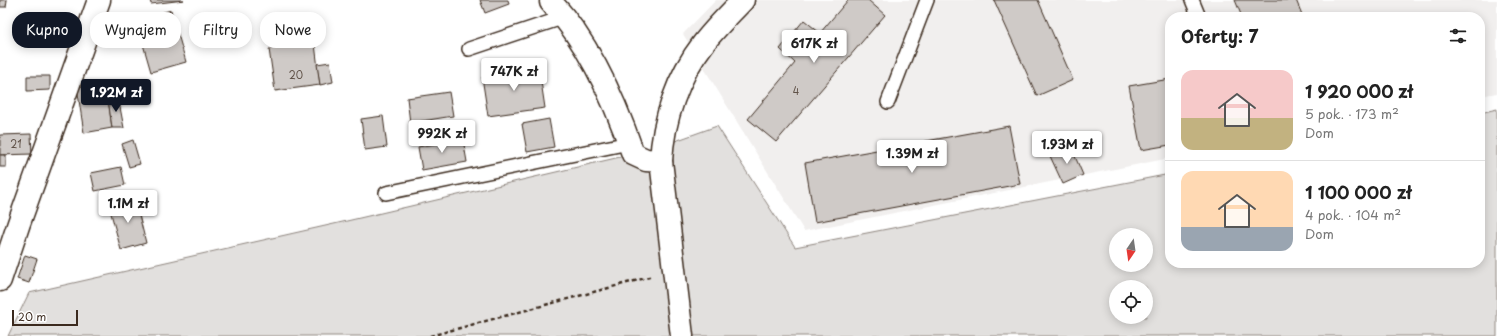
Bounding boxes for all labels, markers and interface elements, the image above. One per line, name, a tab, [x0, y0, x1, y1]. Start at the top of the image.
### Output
chip: Kupno	[12, 12, 82, 48]
chip: Wynajem	[90, 12, 181, 48]
chip: Filtry	[189, 12, 252, 48]
chip: Nowe	[260, 12, 326, 48]
text: Oferty: 7	[1181, 23, 1258, 49]
icon: filters	[1447, 25, 1469, 47]
pin: 617K zł	[777, 30, 851, 64]
text: 617K zł	[791, 33, 837, 52]
pin: 747K zł	[477, 58, 551, 92]
text: 747K zł	[490, 61, 538, 80]
house number: 20	[289, 67, 303, 82]
text: 1 920 000 zł	[1305, 78, 1413, 104]
pin: 1.92M zł	[75, 79, 157, 113]
text: 1.92M zł	[90, 82, 142, 101]
house number: 4	[793, 83, 800, 98]
icon: home	[1213, 86, 1261, 134]
text: 5 pok. · 173 m²	[1305, 104, 1399, 123]
pin: 992K zł	[405, 120, 479, 154]
text: 992K zł	[417, 123, 467, 142]
text: Dom	[1305, 123, 1334, 142]
pin: 1.93M zł	[1026, 131, 1108, 165]
text: 1.93M zł	[1041, 134, 1093, 153]
house number: 21	[10, 136, 22, 151]
pin: 1.39M zł	[871, 140, 953, 174]
text: 1.39M zł	[886, 143, 938, 162]
text: 1 100 000 zł	[1305, 179, 1411, 205]
icon: home	[1213, 187, 1261, 235]
pin: 1.1M zł	[91, 190, 165, 224]
text: 1.1M zł	[107, 193, 149, 212]
text: 4 pok. · 104 m²	[1305, 205, 1401, 224]
text: Dom	[1305, 224, 1334, 243]
north arrow	[1109, 228, 1153, 272]
map controls	[1109, 228, 1153, 324]
button: locate	[1109, 280, 1153, 324]
scale bar	[12, 308, 78, 327]
text: 20 m	[18, 308, 46, 325]

